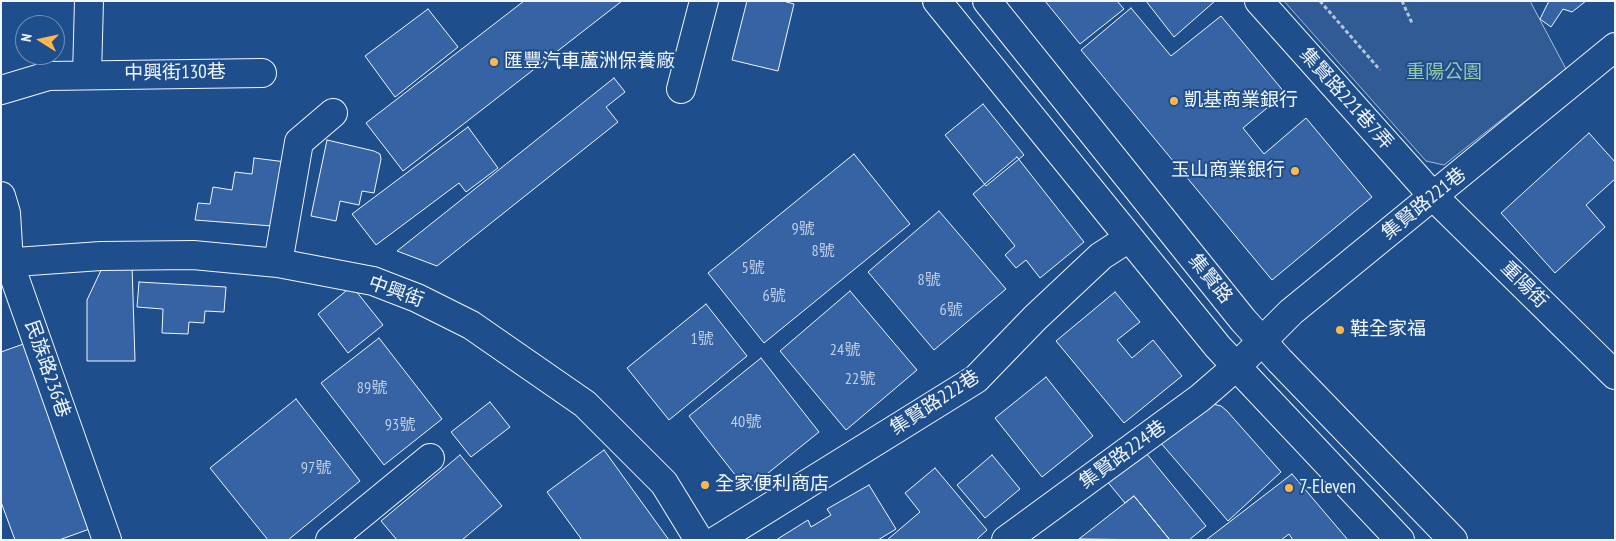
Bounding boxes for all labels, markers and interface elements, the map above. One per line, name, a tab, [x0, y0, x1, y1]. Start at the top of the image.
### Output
north arrow	[15, 15, 65, 65]
text: N	[17, 32, 36, 43]
street label: 集賢路221巷7弄	[1294, 43, 1398, 155]
place label: 匯豐汽車蘆洲保養廠	[504, 51, 675, 73]
marker: 匯豐汽車蘆洲保養廠	[488, 56, 500, 68]
street label: 中興街130巷	[124, 61, 226, 85]
park label: 重陽公園	[1406, 62, 1482, 84]
place label: 凱基商業銀行	[1184, 90, 1298, 112]
marker: 凱基商業銀行	[1168, 95, 1180, 107]
place label: 玉山商業銀行	[1171, 160, 1285, 182]
street label: 集賢路221巷	[1377, 163, 1471, 245]
marker: 玉山商業銀行	[1289, 165, 1301, 177]
house number: 9號	[791, 219, 815, 239]
house number: 8號	[811, 241, 835, 261]
street label: 集賢路	[1183, 250, 1237, 308]
street label: 重陽街	[1496, 257, 1552, 313]
house number: 5號	[741, 258, 765, 278]
house number: 8號	[917, 270, 941, 290]
street label: 中興街	[365, 272, 427, 312]
house number: 6號	[762, 286, 786, 306]
house number: 6號	[939, 300, 963, 320]
street label: 民族路236巷	[20, 317, 74, 421]
place label: 鞋全家福	[1350, 319, 1426, 341]
marker: 鞋全家福	[1334, 324, 1346, 336]
house number: 1號	[690, 329, 714, 349]
house number: 24號	[830, 340, 860, 360]
street label: 集賢路222巷	[886, 366, 984, 440]
house number: 22號	[845, 369, 875, 389]
house number: 89號	[357, 378, 387, 398]
house number: 40號	[731, 412, 761, 432]
house number: 93號	[385, 415, 415, 435]
street label: 集賢路224巷	[1075, 416, 1171, 494]
house number: 97號	[301, 458, 331, 478]
place label: 全家便利商店	[715, 474, 829, 496]
place label: 7-Eleven	[1299, 477, 1356, 499]
marker: 全家便利商店	[699, 479, 711, 491]
marker: 7-Eleven	[1283, 482, 1295, 494]

